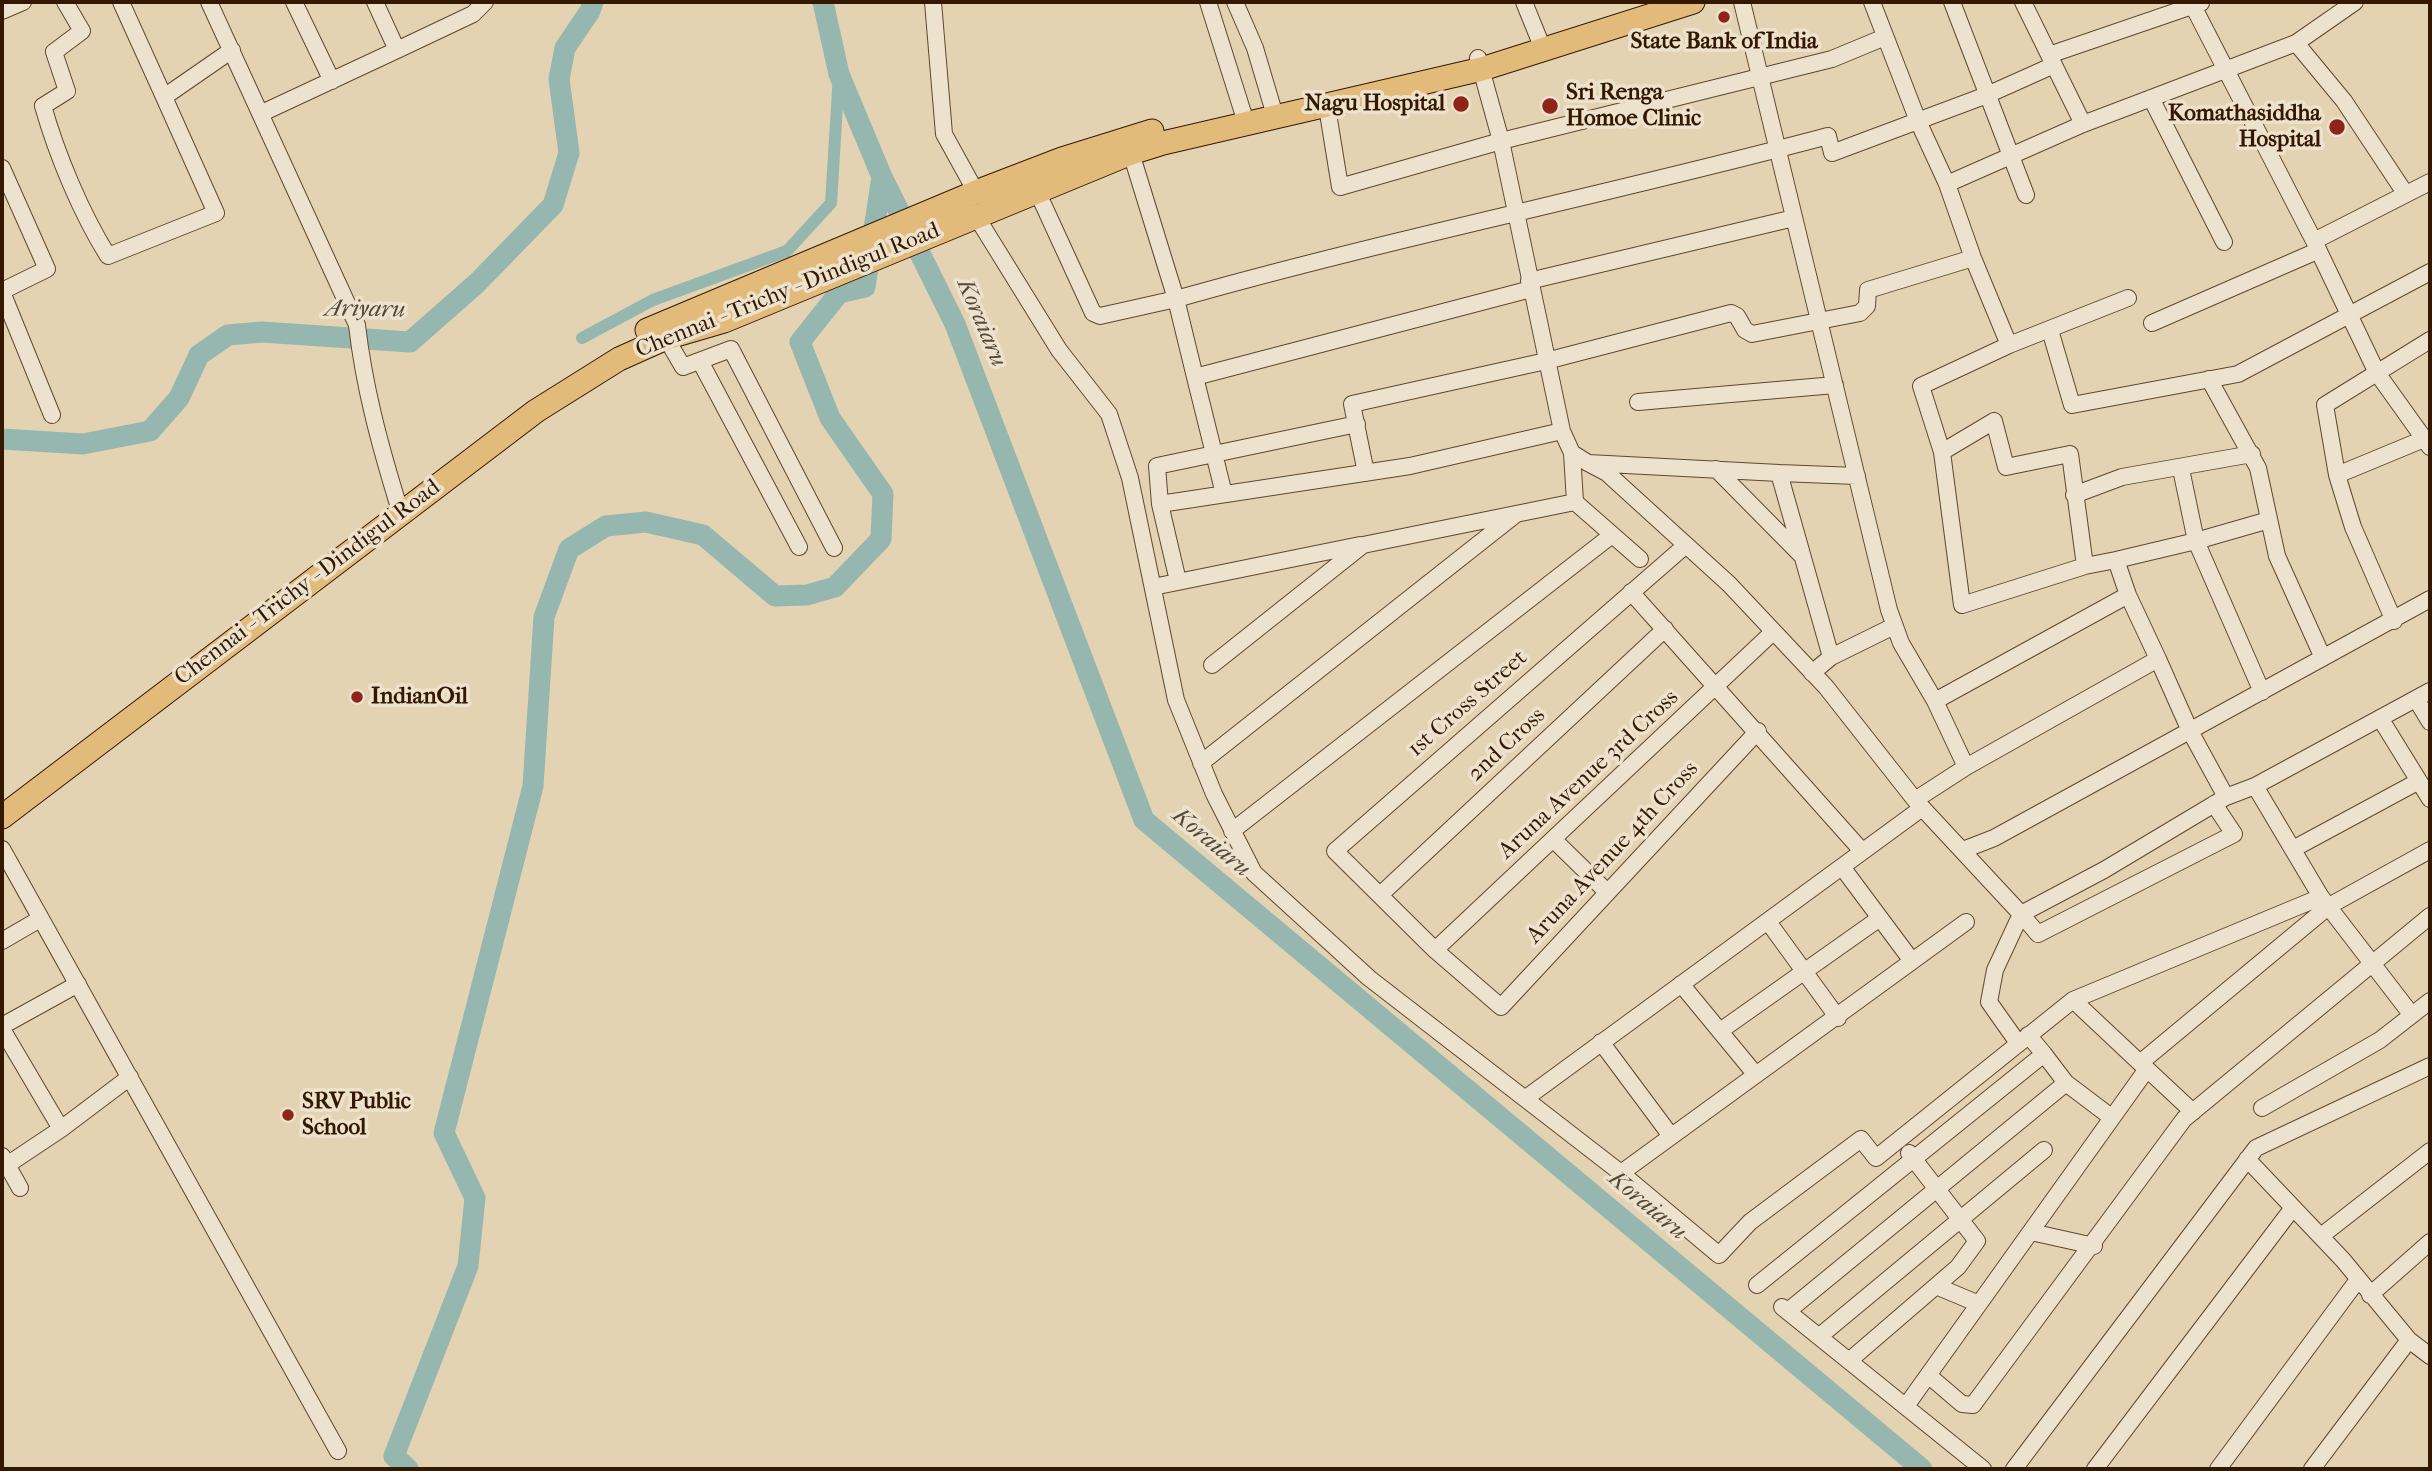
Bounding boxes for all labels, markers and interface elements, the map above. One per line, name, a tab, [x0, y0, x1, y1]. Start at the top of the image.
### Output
marker: State Bank of India	[1716, 9, 1732, 25]
place label: State Bank of India	[1630, 28, 1818, 56]
place label: Sri Renga Homoe Clinic	[1566, 79, 1701, 133]
place label: Nagu Hospital	[1304, 90, 1445, 118]
marker: Nagu Hospital	[1451, 94, 1471, 114]
marker: Sri Renga Homoe Clinic	[1540, 96, 1560, 116]
place label: Komathasiddha Hospital	[2168, 100, 2321, 154]
marker: Komathasiddha Hospital	[2327, 117, 2347, 137]
street label: Chennai - Trichy - Dindigul Road	[632, 217, 944, 365]
water label: Koraiaru	[950, 274, 1012, 372]
water label: Ariyaru	[325, 295, 405, 325]
street label: Chennai - Trichy - Dindigul Road	[170, 474, 446, 692]
street label: 1st Cross Street	[1403, 645, 1533, 763]
place label: IndianOil	[371, 683, 468, 711]
street label: Aruna Avenue 3rd Cross	[1493, 684, 1685, 866]
marker: IndianOil	[349, 689, 365, 705]
street label: 2nd Cross	[1462, 702, 1552, 788]
street label: Aruna Avenue 4th Cross	[1521, 756, 1705, 950]
water label: Koraiaru	[1166, 802, 1256, 884]
place label: SRV Public School	[302, 1088, 411, 1142]
marker: SRV Public School	[280, 1107, 296, 1123]
water label: Koraiaru	[1602, 1165, 1692, 1247]

